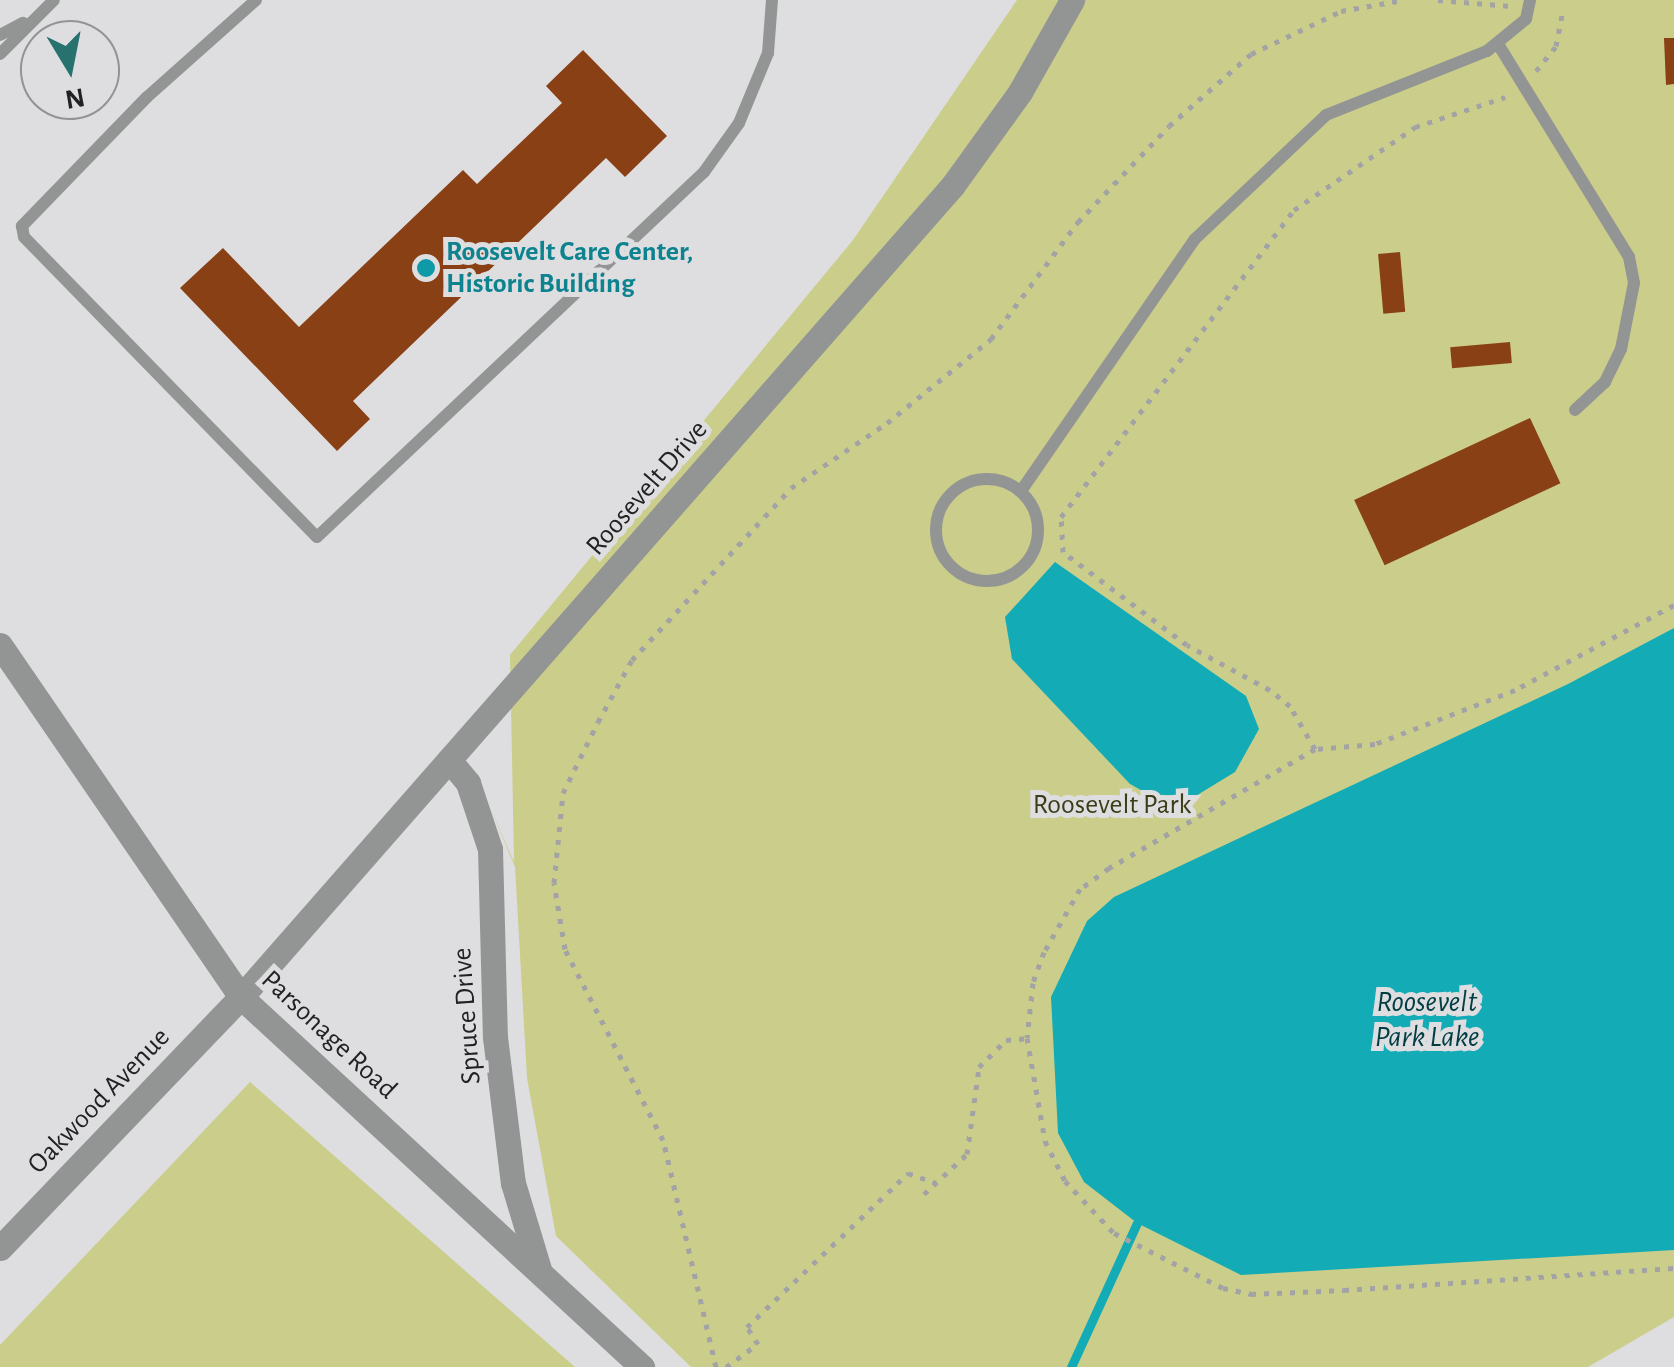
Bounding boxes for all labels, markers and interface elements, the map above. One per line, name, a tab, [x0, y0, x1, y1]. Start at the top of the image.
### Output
north arrow	[20, 20, 120, 120]
text: N	[63, 82, 87, 113]
place label: Roosevelt Care Center, Historic Building	[446, 235, 693, 301]
marker: Roosevelt Care Center, Historic Building	[415, 257, 437, 279]
street label: Roosevelt Drive	[579, 413, 715, 563]
park label: Roosevelt Park	[1033, 788, 1191, 822]
street label: Spruce Drive	[445, 946, 489, 1086]
street label: Parsonage Road	[254, 964, 404, 1106]
water label: Roosevelt Park Lake	[1375, 984, 1479, 1054]
street label: Oakwood Avenue	[21, 1021, 177, 1181]

